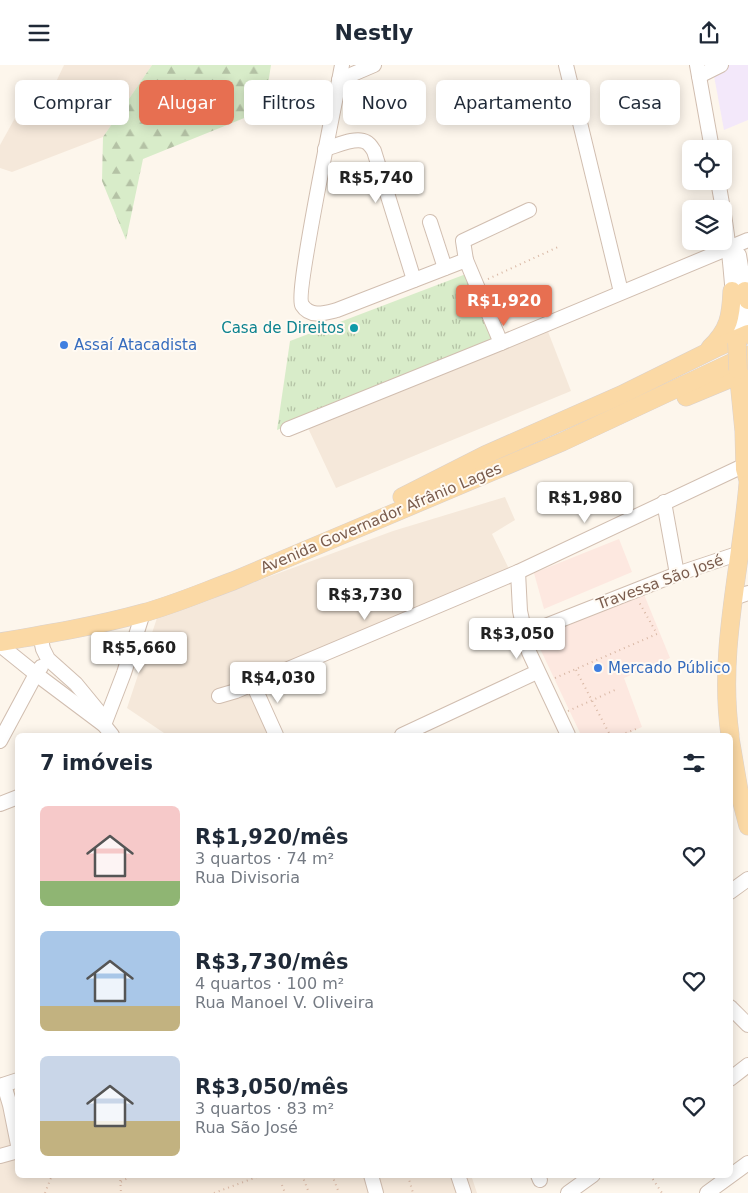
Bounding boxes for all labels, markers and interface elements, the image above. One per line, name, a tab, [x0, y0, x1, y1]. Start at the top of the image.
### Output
icon: menu	[25, 19, 53, 47]
icon: share	[695, 19, 723, 47]
text: Nestly	[335, 20, 413, 45]
chip: Comprar	[15, 80, 129, 125]
chip: Alugar	[139, 80, 234, 125]
chip: Filtros	[244, 80, 333, 125]
chip: Novo	[343, 80, 426, 125]
chip: Apartamento	[436, 80, 590, 125]
chip: Casa	[600, 80, 680, 125]
map controls	[682, 140, 732, 250]
button: locate	[682, 140, 732, 190]
pin: R$5,740	[330, 161, 422, 204]
text: R$5,740	[339, 168, 413, 187]
button: layers	[682, 200, 732, 250]
pin: R$1,920	[458, 285, 550, 327]
text: R$1,920	[467, 291, 541, 310]
place label: Casa de Direitos	[221, 319, 344, 337]
marker: Casa de Direitos	[348, 322, 360, 334]
place label: Assaí Atacadista	[74, 336, 197, 354]
marker: Assaí Atacadista	[58, 339, 70, 351]
street label: Avenida Governador Afrânio Lages	[258, 459, 504, 577]
pin: R$1,980	[539, 481, 631, 524]
text: R$1,980	[548, 488, 622, 507]
street label: Travessa São José	[593, 551, 726, 614]
pin: R$3,730	[319, 579, 411, 621]
text: R$3,730	[328, 585, 402, 604]
pin: R$3,050	[471, 617, 563, 660]
text: R$3,050	[480, 624, 554, 643]
pin: R$5,660	[93, 631, 185, 674]
text: R$5,660	[102, 638, 176, 657]
place label: Mercado Público	[608, 659, 730, 677]
pin: R$4,030	[232, 661, 324, 704]
marker: Mercado Público	[592, 662, 604, 674]
text: R$4,030	[241, 668, 315, 687]
icon: filters	[680, 749, 708, 777]
text: 7 imóveis	[40, 751, 153, 775]
text: R$1,920/mês	[195, 825, 349, 849]
icon: home	[80, 826, 140, 886]
icon: heart	[680, 842, 708, 870]
text: 3 quartos · 74 m²	[195, 849, 334, 868]
text: Rua Divisoria	[195, 868, 300, 887]
text: R$3,730/mês	[195, 950, 349, 974]
icon: home	[80, 951, 140, 1011]
icon: heart	[680, 967, 708, 995]
text: 4 quartos · 100 m²	[195, 974, 344, 993]
text: Rua Manoel V. Oliveira	[195, 993, 374, 1012]
text: R$3,050/mês	[195, 1075, 349, 1099]
icon: home	[80, 1076, 140, 1136]
icon: heart	[680, 1092, 708, 1120]
text: 3 quartos · 83 m²	[195, 1099, 334, 1118]
text: Rua São José	[195, 1118, 298, 1137]

